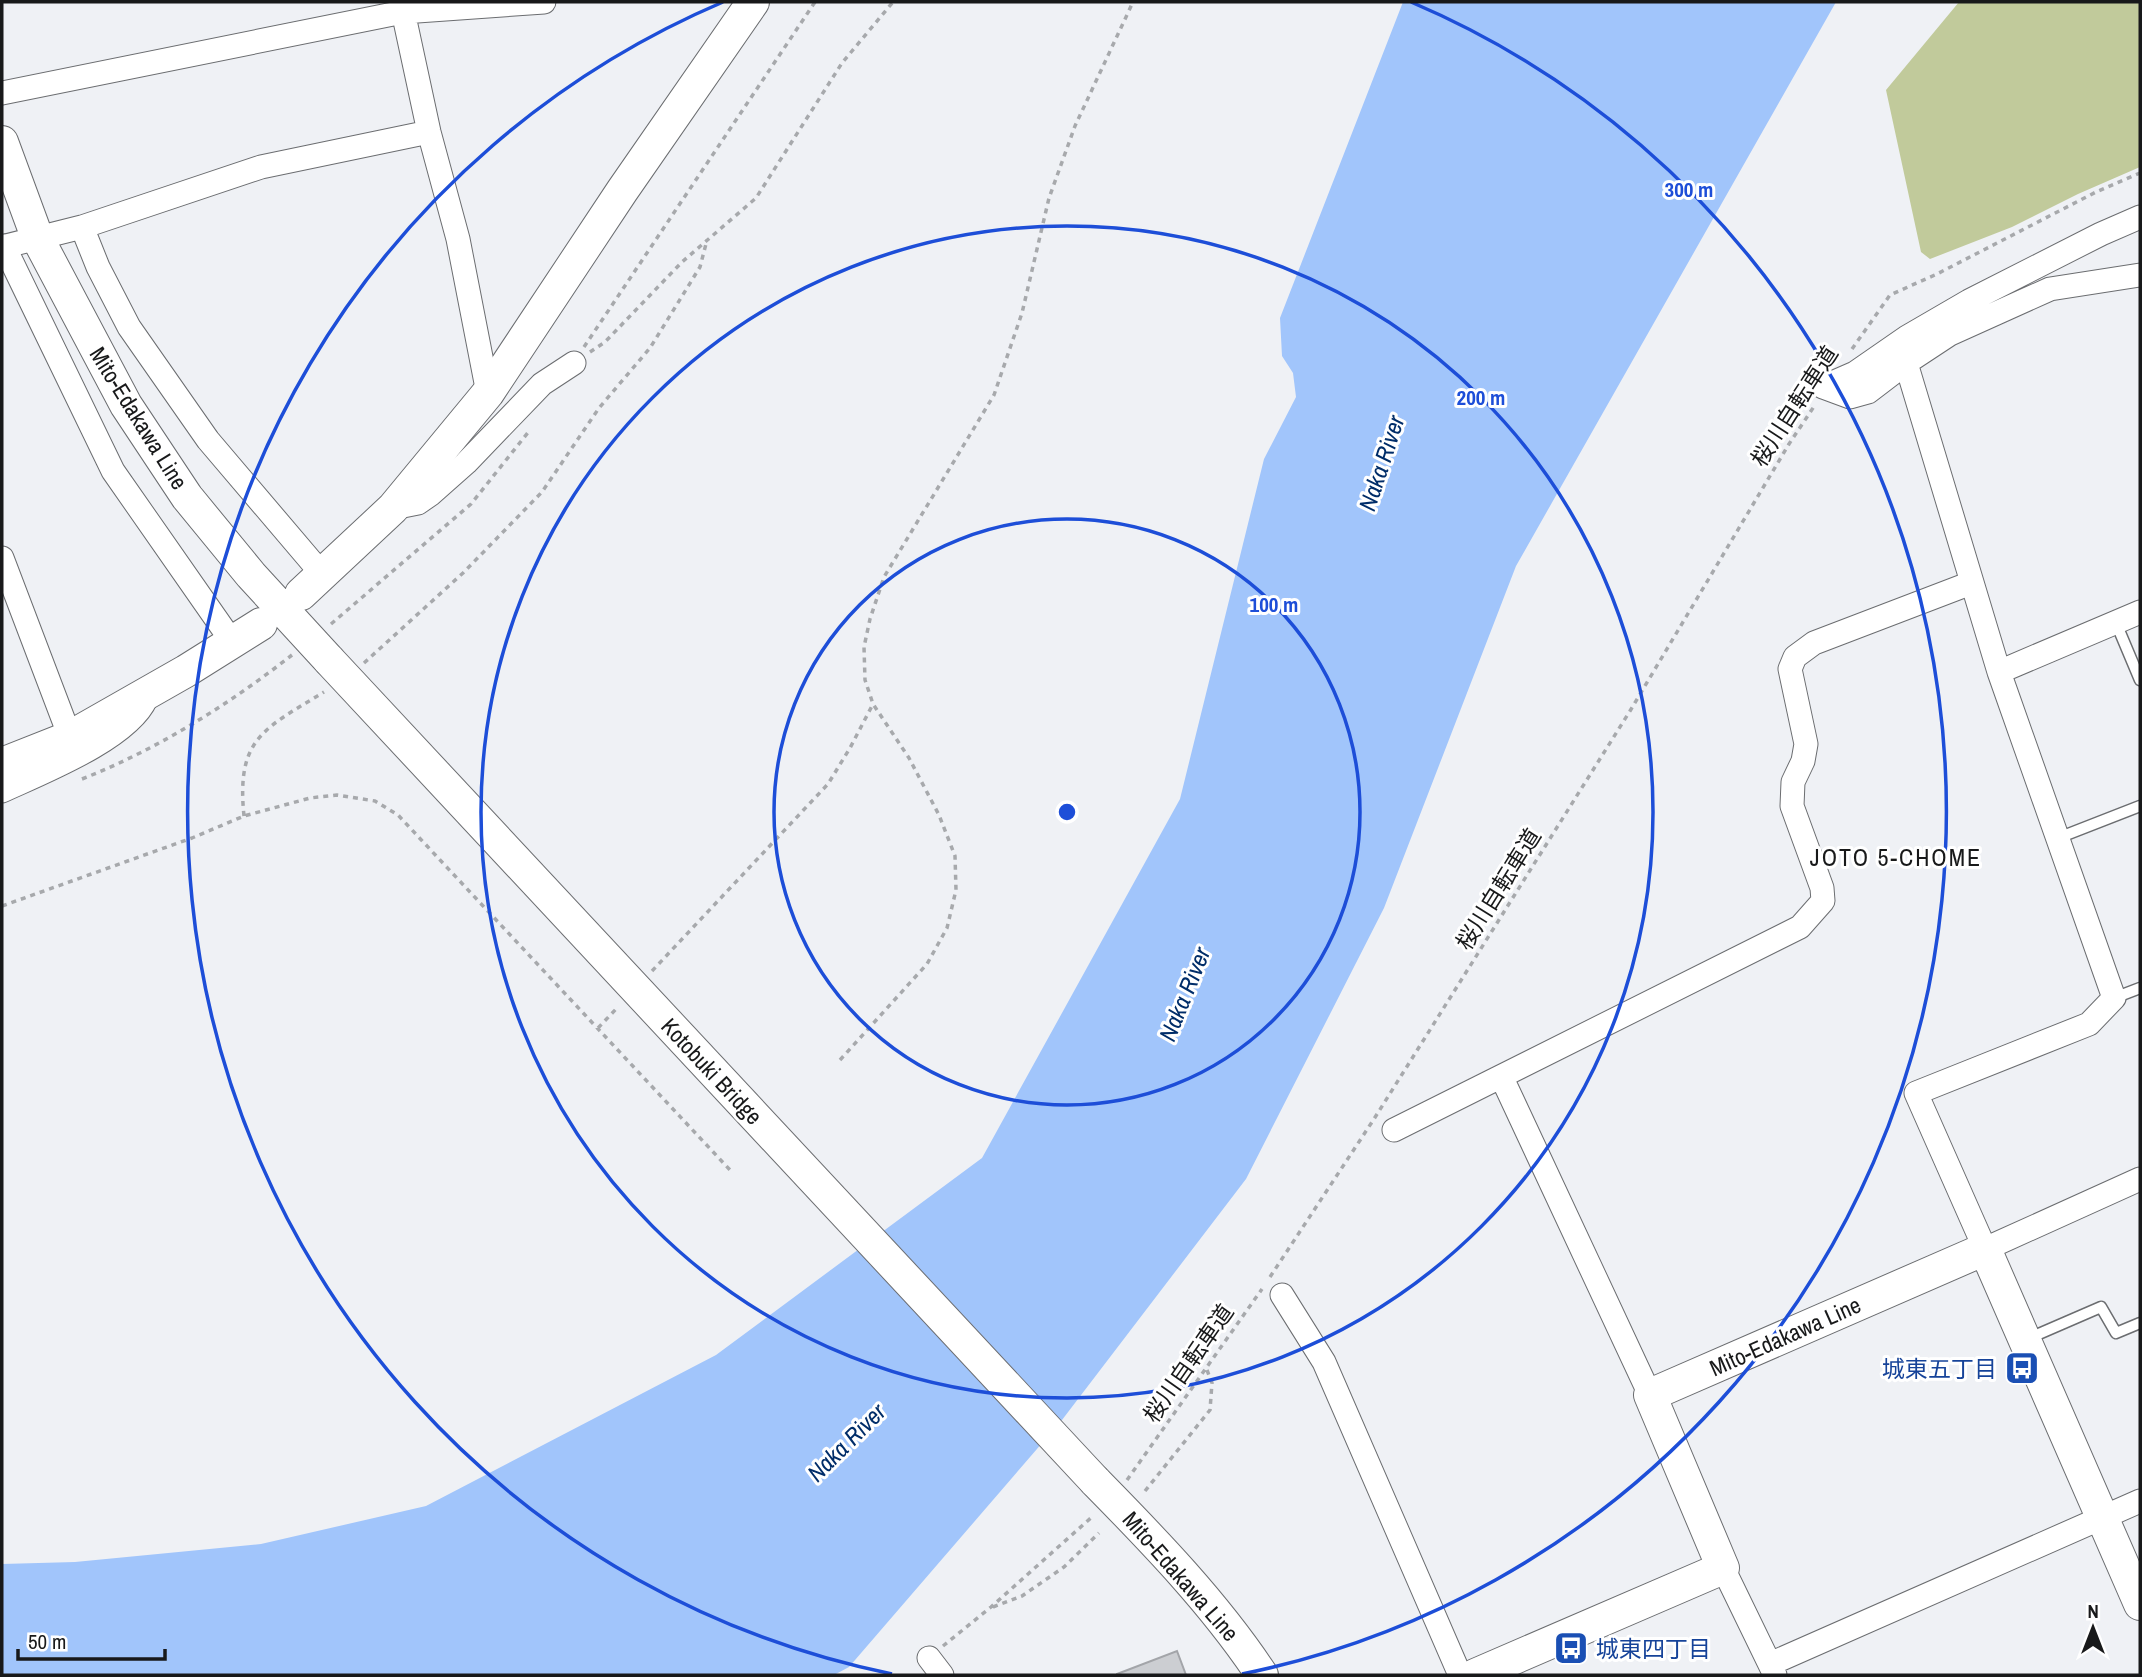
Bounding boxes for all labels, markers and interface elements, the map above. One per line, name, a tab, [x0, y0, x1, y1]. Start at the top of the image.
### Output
text: 300 m	[1665, 175, 1713, 204]
street label: 桜川自転車道	[1743, 340, 1845, 472]
street label: Mito-Edakawa Line	[83, 341, 195, 495]
text: 200 m	[1457, 383, 1505, 412]
water label: Naka River	[1351, 410, 1412, 515]
text: 100 m	[1250, 590, 1298, 619]
centre of rings	[1055, 800, 1079, 824]
street label: 桜川自転車道	[1448, 822, 1548, 956]
district label: JOTO 5-CHOME	[1810, 841, 1982, 873]
water label: Naka River	[1151, 941, 1218, 1046]
street label: Kotobuki Bridge	[655, 1011, 769, 1131]
street label: Mito-Edakawa Line	[1704, 1289, 1866, 1383]
street label: 桜川自転車道	[1136, 1298, 1240, 1428]
bus stop icon: 城東五丁目	[2003, 1349, 2041, 1387]
place label: 城東五丁目	[1882, 1353, 1997, 1384]
water label: Naka River	[800, 1395, 893, 1488]
street label: Mito-Edakawa Line	[1116, 1505, 1246, 1647]
north arrow	[2058, 1593, 2128, 1663]
text: N	[2087, 1598, 2099, 1624]
scale bar	[18, 1618, 164, 1662]
text: 50 m	[28, 1627, 66, 1656]
bus stop icon: 城東四丁目	[1552, 1629, 1590, 1667]
place label: 城東四丁目	[1596, 1633, 1711, 1664]

